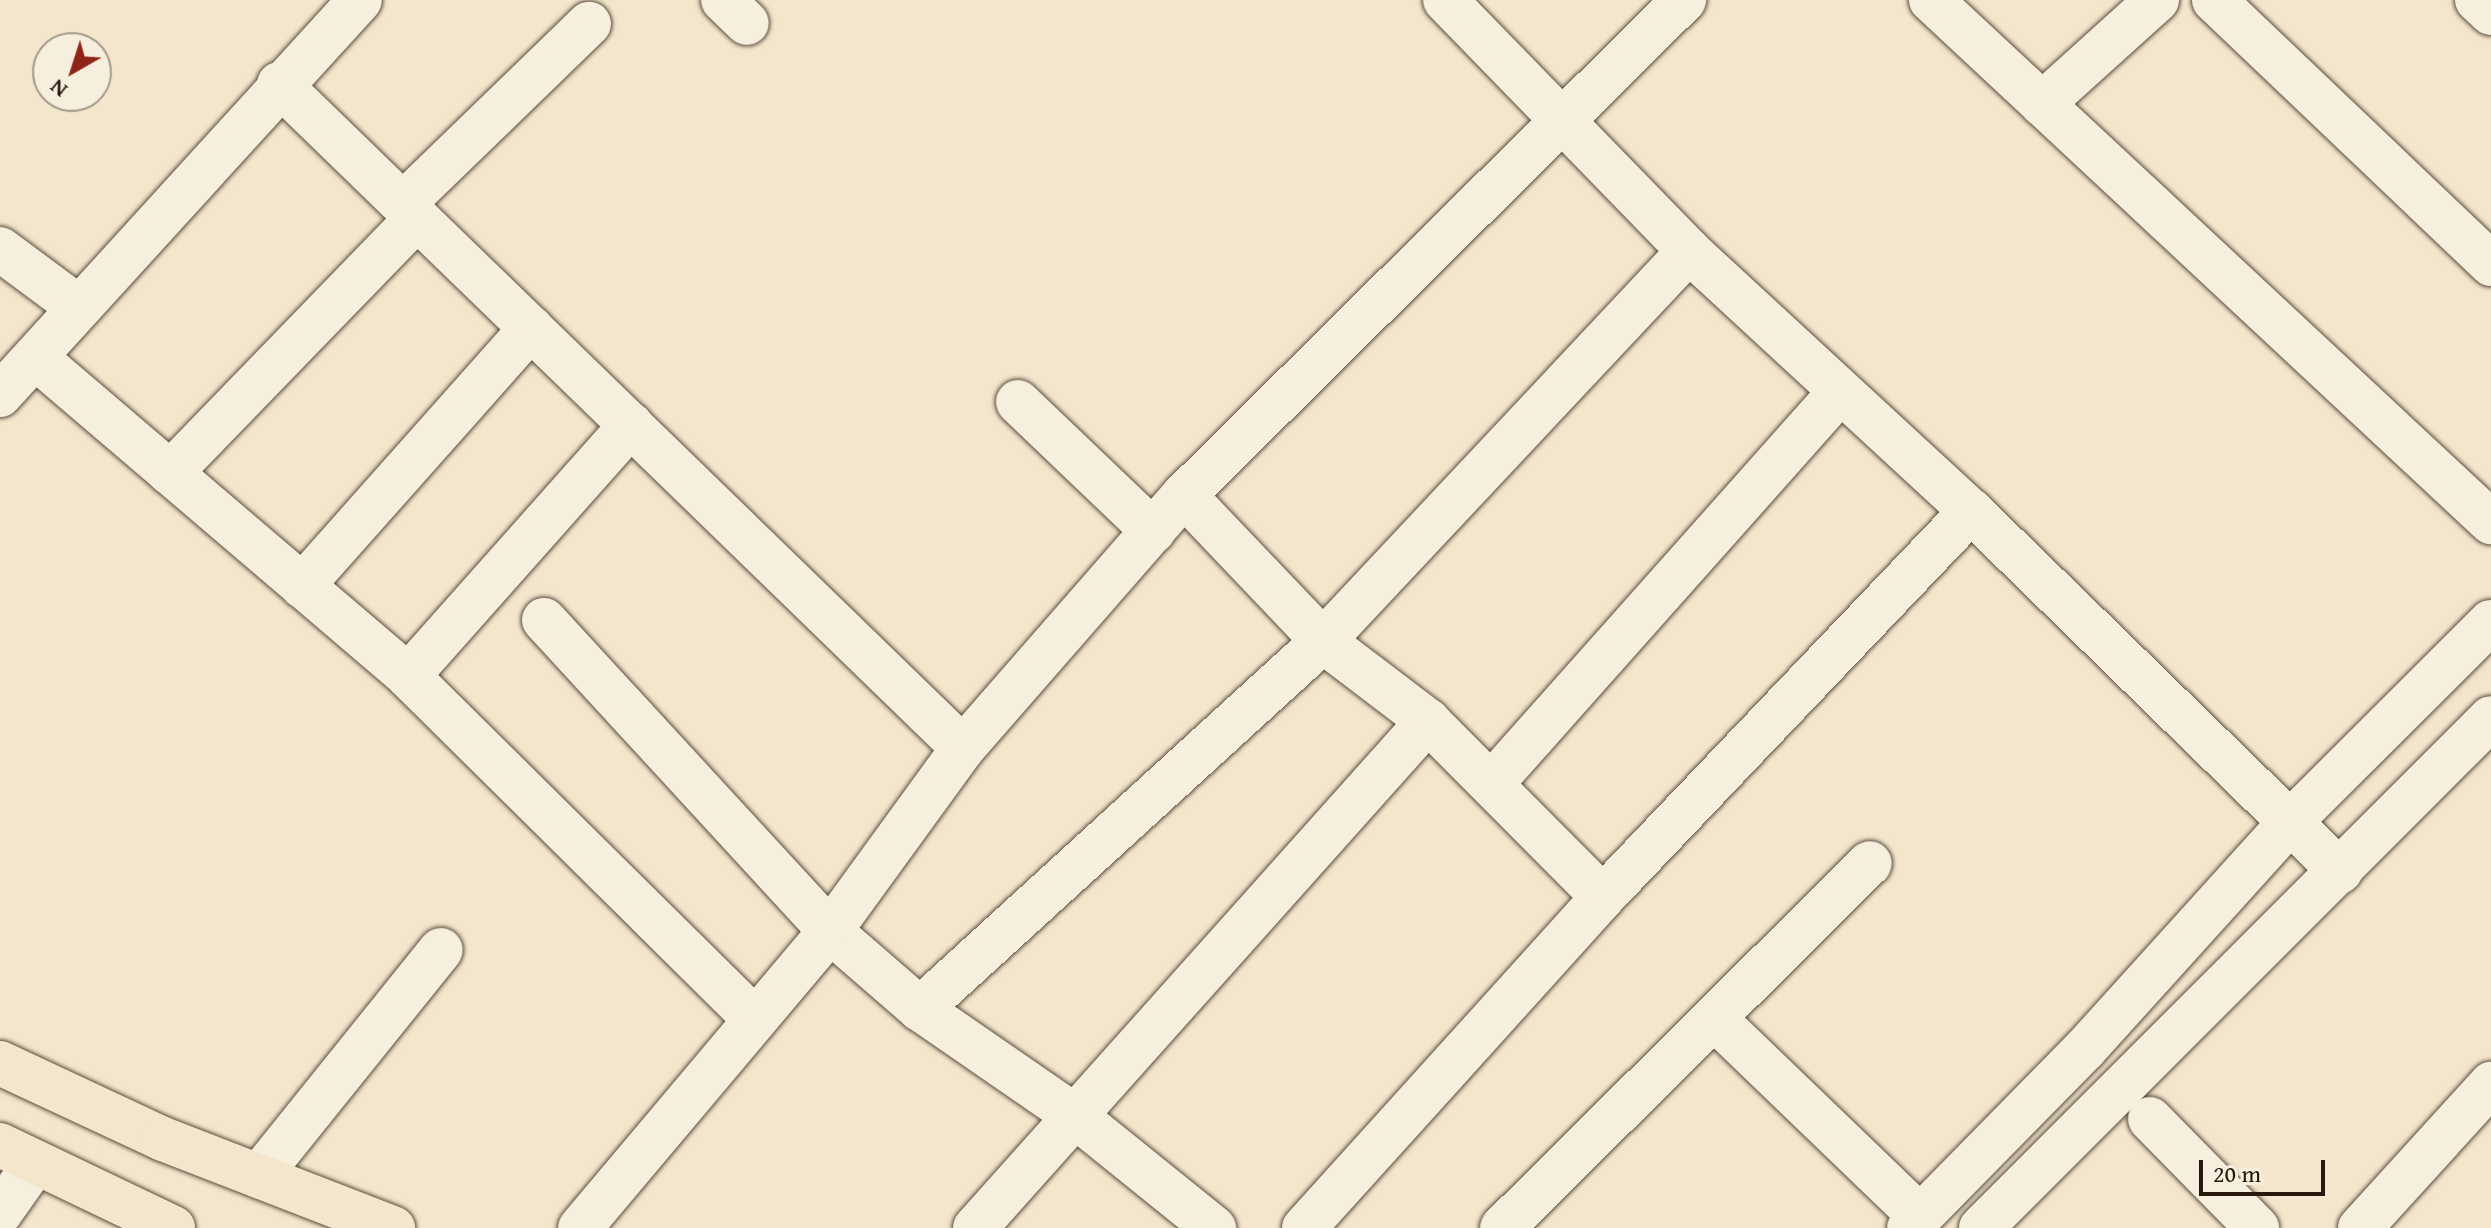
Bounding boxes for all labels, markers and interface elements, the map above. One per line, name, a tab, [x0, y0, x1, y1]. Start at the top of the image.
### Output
north arrow	[32, 32, 112, 112]
text: N	[42, 72, 74, 106]
scale bar	[2203, 1144, 2329, 1194]
text: 20 m	[2213, 1156, 2261, 1191]

